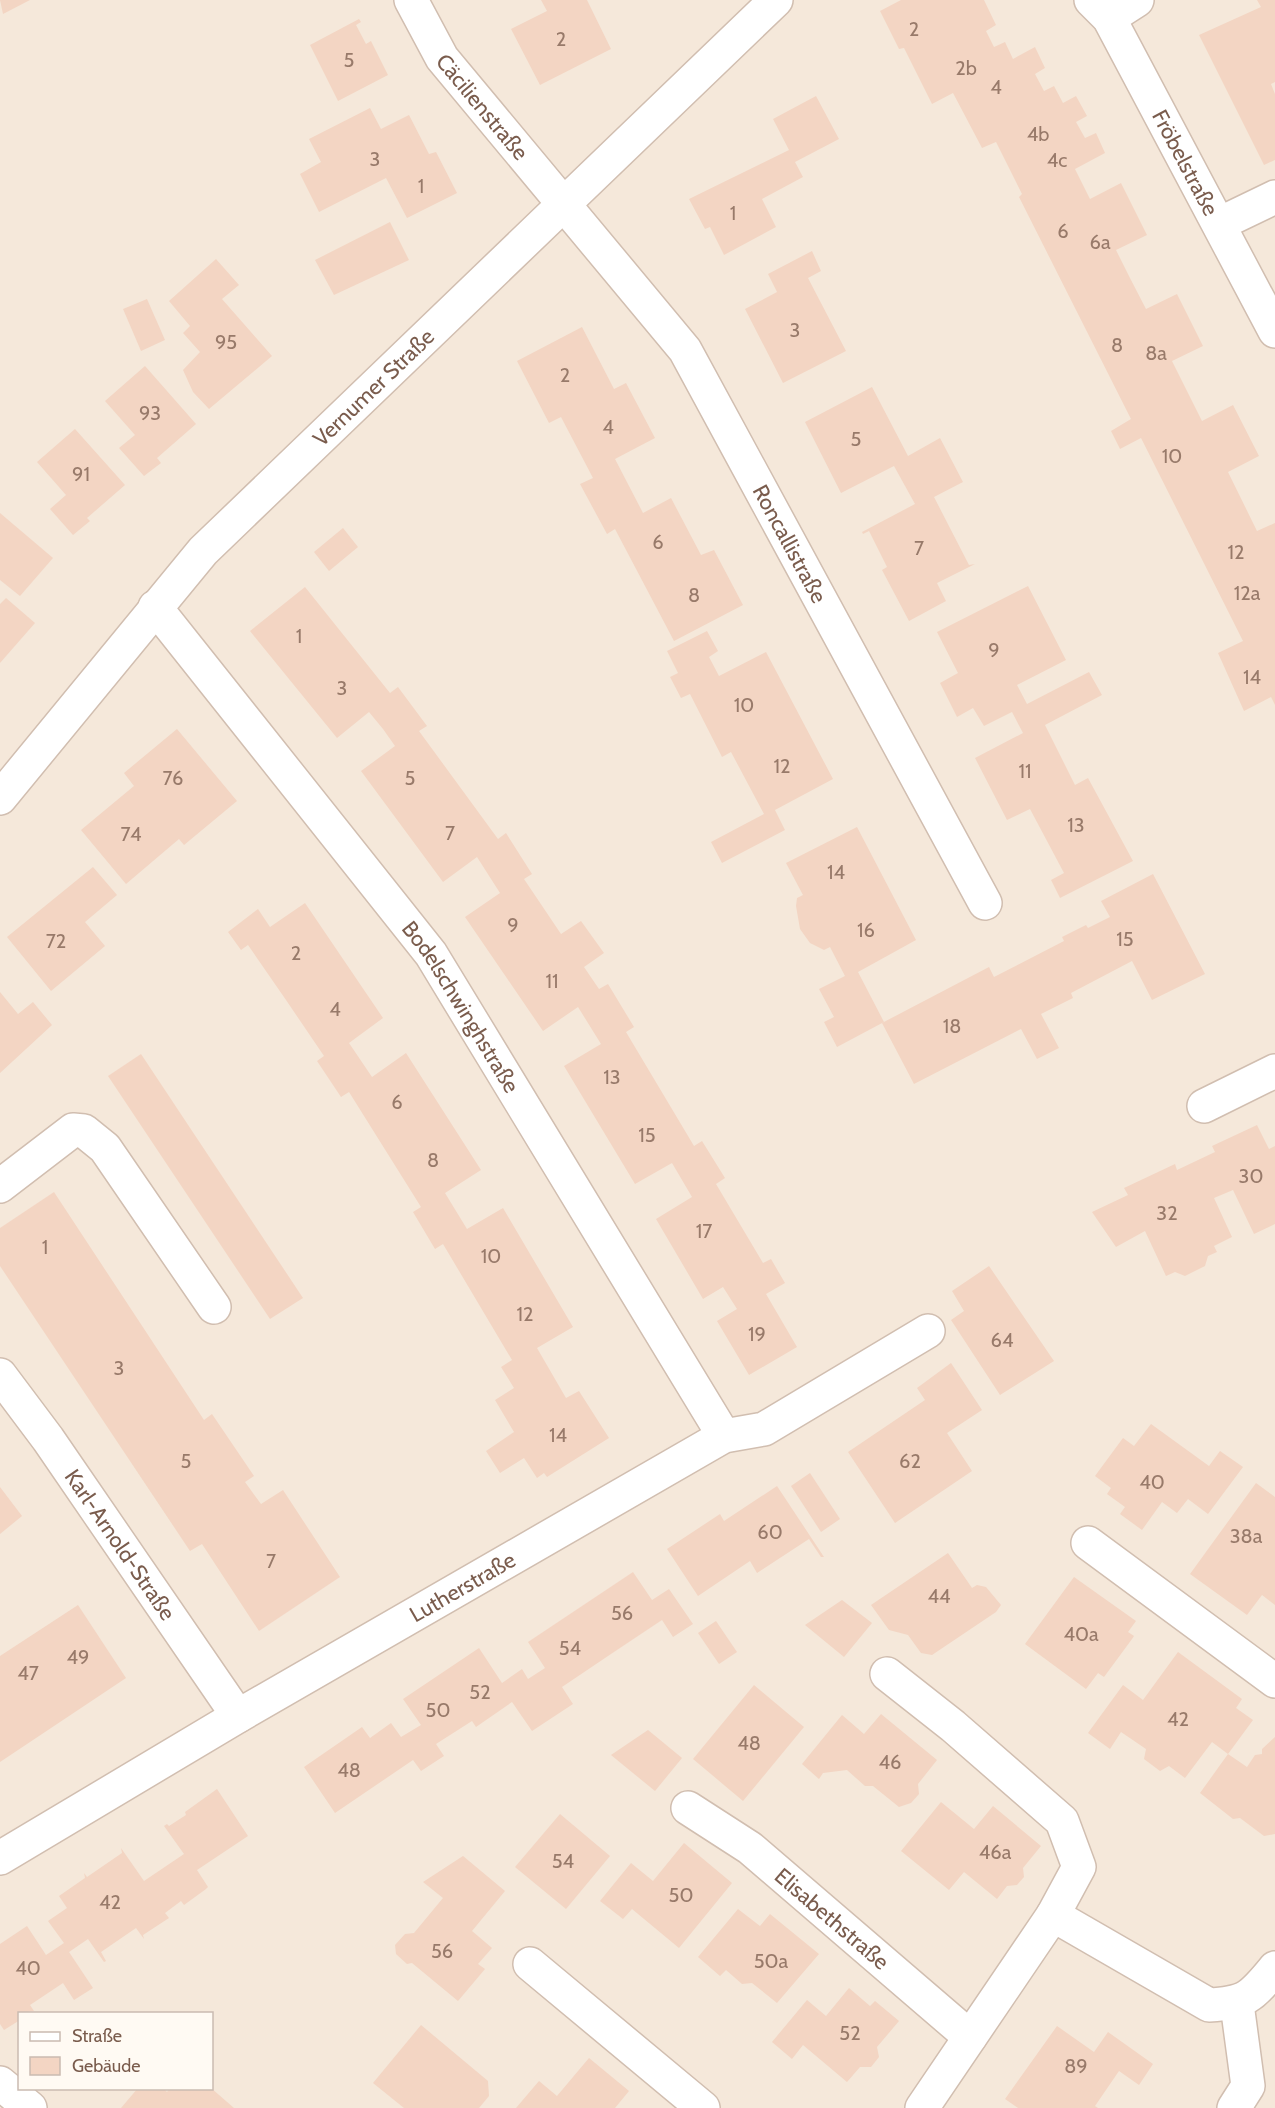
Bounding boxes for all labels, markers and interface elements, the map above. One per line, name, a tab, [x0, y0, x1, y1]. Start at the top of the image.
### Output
house number: 2	[909, 17, 919, 41]
house number: 2	[556, 27, 566, 51]
house number: 5	[344, 48, 354, 72]
street label: Cäcilienstraße	[430, 48, 534, 166]
house number: 2b	[955, 56, 977, 80]
house number: 4	[990, 75, 1002, 99]
street label: Fröbelstraße	[1146, 105, 1224, 220]
house number: 4b	[1027, 122, 1049, 146]
house number: 3	[370, 147, 380, 171]
house number: 4c	[1047, 148, 1067, 172]
house number: 1	[418, 174, 424, 198]
house number: 1	[730, 201, 736, 225]
house number: 6	[1057, 219, 1069, 243]
house number: 6a	[1090, 230, 1111, 254]
house number: 3	[790, 318, 800, 342]
street label: Vernumer Straße	[307, 323, 440, 452]
house number: 95	[215, 330, 237, 354]
house number: 8	[1111, 333, 1123, 357]
house number: 8a	[1145, 341, 1167, 365]
house number: 2	[560, 363, 570, 387]
house number: 93	[139, 401, 161, 425]
house number: 4	[602, 415, 614, 439]
house number: 5	[851, 427, 861, 451]
house number: 10	[1162, 444, 1182, 468]
house number: 91	[72, 462, 90, 486]
street label: Roncallistraße	[747, 480, 833, 608]
house number: 6	[652, 530, 664, 554]
house number: 7	[914, 536, 924, 560]
house number: 12	[1228, 540, 1245, 564]
house number: 12a	[1234, 581, 1261, 605]
house number: 8	[688, 583, 700, 607]
house number: 1	[296, 624, 302, 648]
house number: 9	[988, 638, 1000, 662]
house number: 14	[1243, 665, 1261, 689]
house number: 3	[337, 676, 347, 700]
house number: 10	[734, 693, 754, 717]
house number: 12	[774, 754, 791, 778]
house number: 11	[1018, 759, 1032, 783]
house number: 76	[163, 766, 183, 790]
house number: 5	[405, 766, 415, 790]
house number: 13	[1067, 813, 1085, 837]
house number: 7	[445, 821, 455, 845]
house number: 74	[121, 822, 142, 846]
house number: 14	[827, 860, 845, 884]
house number: 9	[507, 913, 519, 937]
street label: Bodelschwinghstraße	[396, 916, 525, 1098]
house number: 16	[857, 918, 875, 942]
house number: 15	[1116, 927, 1134, 951]
house number: 72	[46, 929, 66, 953]
house number: 2	[291, 941, 301, 965]
house number: 11	[545, 969, 559, 993]
house number: 4	[329, 997, 341, 1021]
house number: 18	[943, 1014, 961, 1038]
house number: 13	[603, 1065, 621, 1089]
house number: 6	[391, 1090, 403, 1114]
house number: 15	[638, 1123, 656, 1147]
house number: 8	[427, 1148, 439, 1172]
house number: 30	[1239, 1164, 1263, 1188]
house number: 32	[1156, 1201, 1178, 1225]
house number: 17	[696, 1219, 712, 1243]
house number: 1	[42, 1235, 48, 1259]
house number: 10	[481, 1244, 501, 1268]
house number: 12	[517, 1302, 534, 1326]
house number: 19	[748, 1322, 766, 1346]
house number: 64	[991, 1328, 1014, 1352]
house number: 3	[114, 1356, 124, 1380]
house number: 14	[549, 1423, 567, 1447]
house number: 5	[181, 1449, 191, 1473]
house number: 62	[899, 1449, 921, 1473]
street label: Karl-Arnold-Straße	[59, 1464, 181, 1625]
house number: 40	[1139, 1470, 1165, 1494]
house number: 60	[757, 1520, 783, 1544]
house number: 38a	[1230, 1524, 1263, 1548]
street label: Lutherstraße	[405, 1546, 520, 1628]
house number: 7	[266, 1549, 276, 1573]
house number: 44	[927, 1584, 951, 1608]
house number: 56	[611, 1601, 633, 1625]
house number: 40a	[1063, 1622, 1099, 1646]
house number: 54	[559, 1636, 582, 1660]
house number: 49	[67, 1645, 89, 1669]
house number: 47	[17, 1661, 39, 1685]
house number: 52	[469, 1680, 491, 1704]
house number: 50	[426, 1698, 450, 1722]
house number: 42	[1167, 1707, 1189, 1731]
house number: 48	[737, 1731, 761, 1755]
house number: 46	[879, 1750, 901, 1774]
house number: 48	[337, 1758, 361, 1782]
house number: 46a	[979, 1840, 1012, 1864]
house number: 54	[552, 1849, 575, 1873]
street label: Elisabethstraße	[769, 1862, 895, 1976]
house number: 50	[669, 1883, 693, 1907]
house number: 42	[99, 1890, 121, 1914]
house number: 56	[431, 1939, 453, 1963]
house number: 50a	[754, 1949, 789, 1973]
house number: 40	[15, 1956, 41, 1980]
legend	[18, 2012, 213, 2090]
house number: 52	[839, 2021, 861, 2045]
text: Straße	[72, 2025, 122, 2047]
house number: 89	[1064, 2054, 1088, 2078]
text: Gebäude	[72, 2055, 141, 2077]

